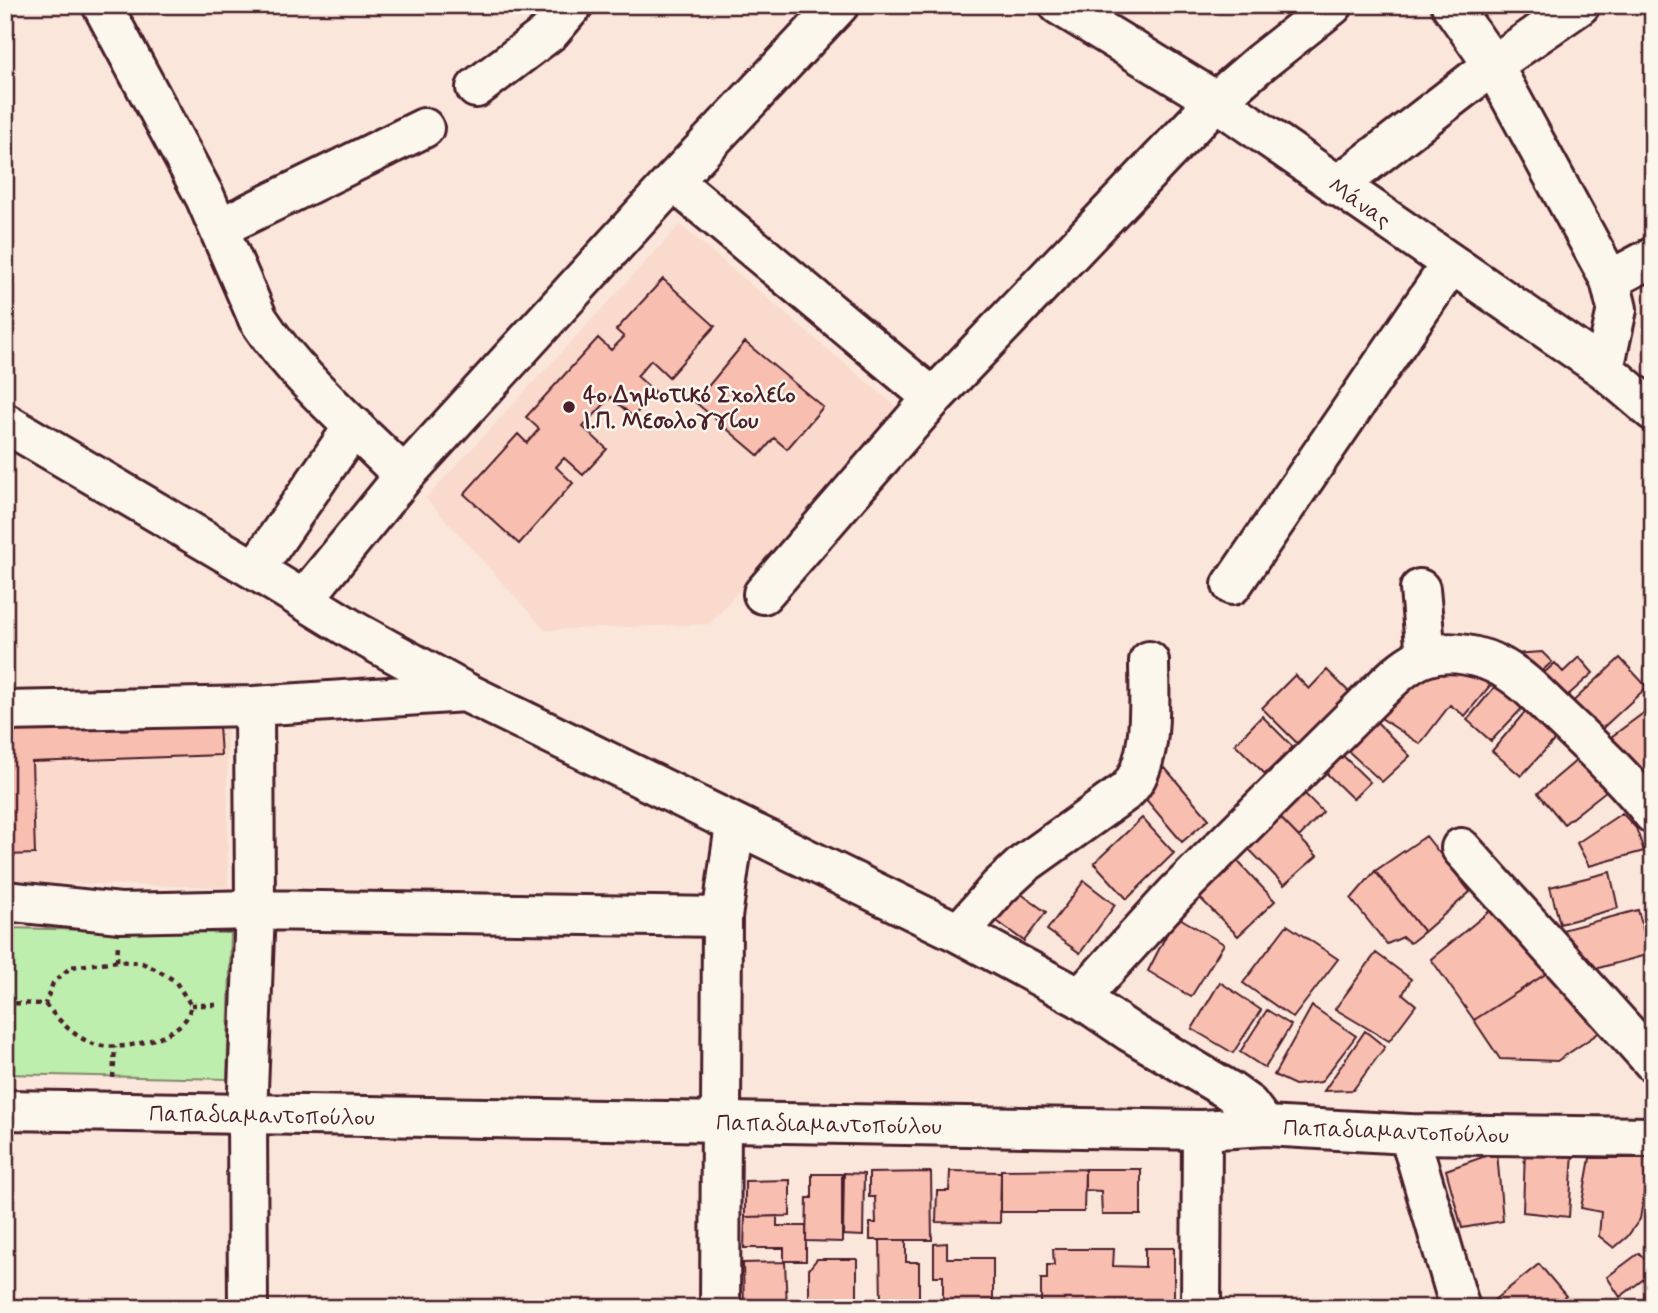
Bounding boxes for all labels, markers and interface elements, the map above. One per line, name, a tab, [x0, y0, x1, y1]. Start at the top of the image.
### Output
street label: Μάνας	[1321, 171, 1396, 236]
place label: 4ο Δημοτικό Σχολείο Ι.Π. Μεσολογγίου	[583, 381, 795, 437]
marker: 4ο Δημοτικό Σχολείο Ι.Π. Μεσολογγίου	[561, 399, 577, 415]
street label: Παπαδιαμαντοπούλου	[149, 1100, 375, 1134]
street label: Παπαδιαμαντοπούλου	[716, 1109, 942, 1143]
street label: Παπαδιαμαντοπούλου	[1283, 1114, 1509, 1152]

